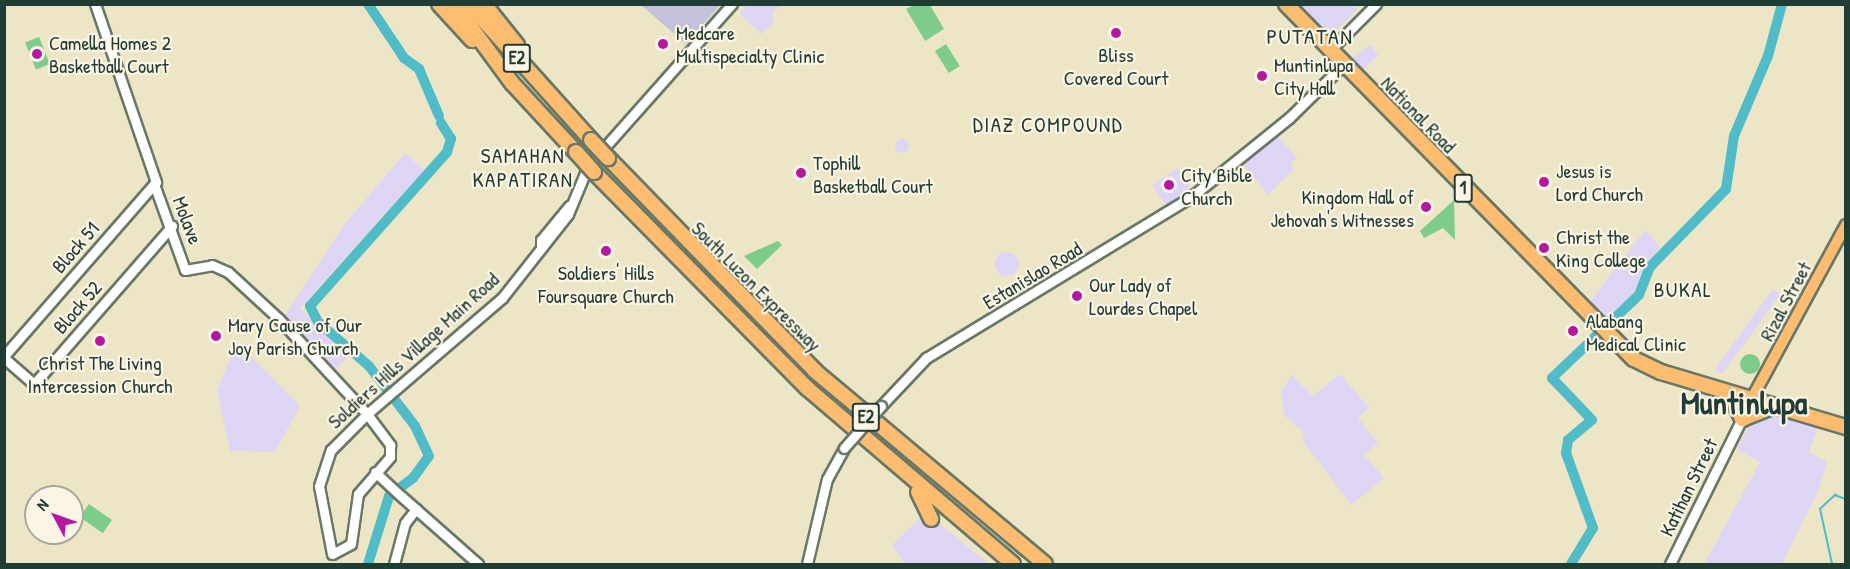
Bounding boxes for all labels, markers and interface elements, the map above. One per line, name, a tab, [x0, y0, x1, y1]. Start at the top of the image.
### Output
place label: Medcare Multispecialty Clinic	[676, 20, 824, 67]
district label: PUTATAN	[1267, 24, 1353, 50]
marker: Bliss Covered Court	[1109, 26, 1123, 40]
place label: Camella Homes 2 Basketball Court	[49, 30, 171, 77]
marker: Medcare Multispecialty Clinic	[654, 35, 672, 53]
place label: Bliss Covered Court	[1064, 42, 1168, 89]
road number: E2	[502, 43, 532, 73]
marker: Camella Homes 2 Basketball Court	[30, 47, 44, 61]
place label: Muntinlupa City Hall	[1274, 52, 1353, 99]
marker: Muntinlupa City Hall	[1255, 69, 1269, 83]
street label: National Road	[1377, 71, 1461, 157]
district label: DIAZ COMPOUND	[973, 112, 1123, 138]
district label: SAMAHAN KAPATIRAN	[473, 143, 573, 193]
place label: Tophill Basketball Court	[813, 150, 933, 197]
place label: Jesus is Lord Church	[1556, 158, 1643, 205]
place label: City Bible Church	[1181, 162, 1253, 209]
marker: Tophill Basketball Court	[794, 166, 808, 180]
road number: 1	[1452, 173, 1474, 203]
marker: Jesus is Lord Church	[1537, 175, 1551, 189]
marker: City Bible Church	[1162, 178, 1176, 192]
place label: Kingdom Hall of Jehovah's Witnesses	[1271, 184, 1414, 231]
street label: Molave	[168, 193, 208, 247]
marker: Kingdom Hall of Jehovah's Witnesses	[1419, 200, 1433, 214]
street label: South Luzon Expressway	[687, 216, 827, 356]
street label: Block 51	[46, 217, 104, 277]
place label: Christ the King College	[1556, 225, 1646, 272]
street label: Estanislao Road	[978, 236, 1086, 314]
marker: Christ the King College	[1537, 241, 1551, 255]
marker: Soldiers' Hills Foursquare Church	[599, 244, 613, 258]
street label: Rizal Street	[1754, 257, 1816, 345]
place label: Soldiers' Hills Foursquare Church	[538, 260, 674, 307]
street label: Soldiers Hills Village Main Road	[323, 267, 503, 433]
place label: Our Lady of Lourdes Chapel	[1089, 272, 1197, 319]
street label: Block 52	[48, 276, 106, 338]
district label: BUKAL	[1654, 277, 1712, 303]
marker: Our Lady of Lourdes Chapel	[1070, 289, 1084, 303]
place label: Alabang Medical Clinic	[1586, 308, 1686, 355]
place label: Mary Cause of Our Joy Parish Church	[228, 312, 362, 359]
marker: Alabang Medical Clinic	[1564, 322, 1582, 340]
marker: Mary Cause of Our Joy Parish Church	[209, 329, 223, 343]
marker: Christ The Living Intercession Church	[93, 334, 107, 348]
place label: Christ The Living Intercession Church	[28, 350, 172, 397]
district label: Muntinlupa	[1681, 384, 1807, 422]
road number: E2	[851, 402, 881, 432]
street label: Katihan Street	[1654, 434, 1722, 540]
north arrow	[24, 485, 84, 545]
text: N	[31, 494, 53, 515]

